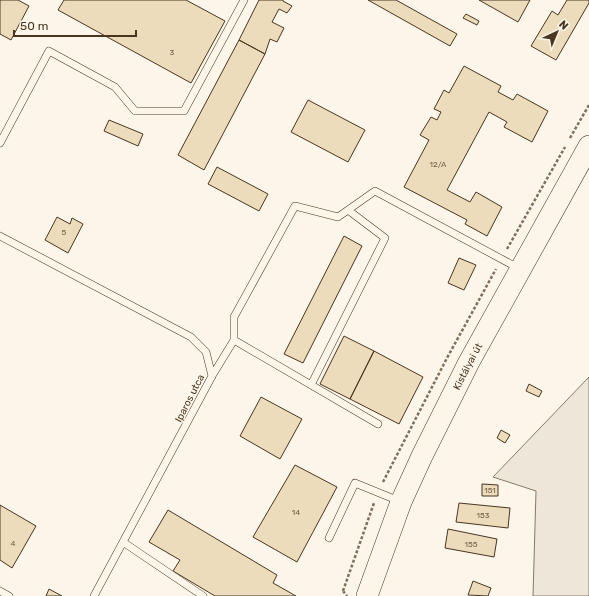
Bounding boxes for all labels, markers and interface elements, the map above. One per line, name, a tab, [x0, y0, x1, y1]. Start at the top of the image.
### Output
scale bar	[14, 12, 136, 38]
north arrow	[537, 12, 577, 52]
text: N	[556, 18, 571, 33]
text: 50 m	[20, 19, 48, 33]
house number: 3	[170, 48, 175, 57]
house number: 12/A	[430, 160, 447, 169]
house number: 5	[62, 228, 67, 237]
street label: Kistályai út	[451, 341, 485, 392]
street label: Iparos utca	[173, 372, 207, 424]
house number: 151	[484, 486, 496, 495]
house number: 14	[292, 508, 300, 517]
house number: 153	[477, 511, 490, 520]
house number: 4	[11, 539, 16, 548]
house number: 155	[465, 540, 478, 549]

